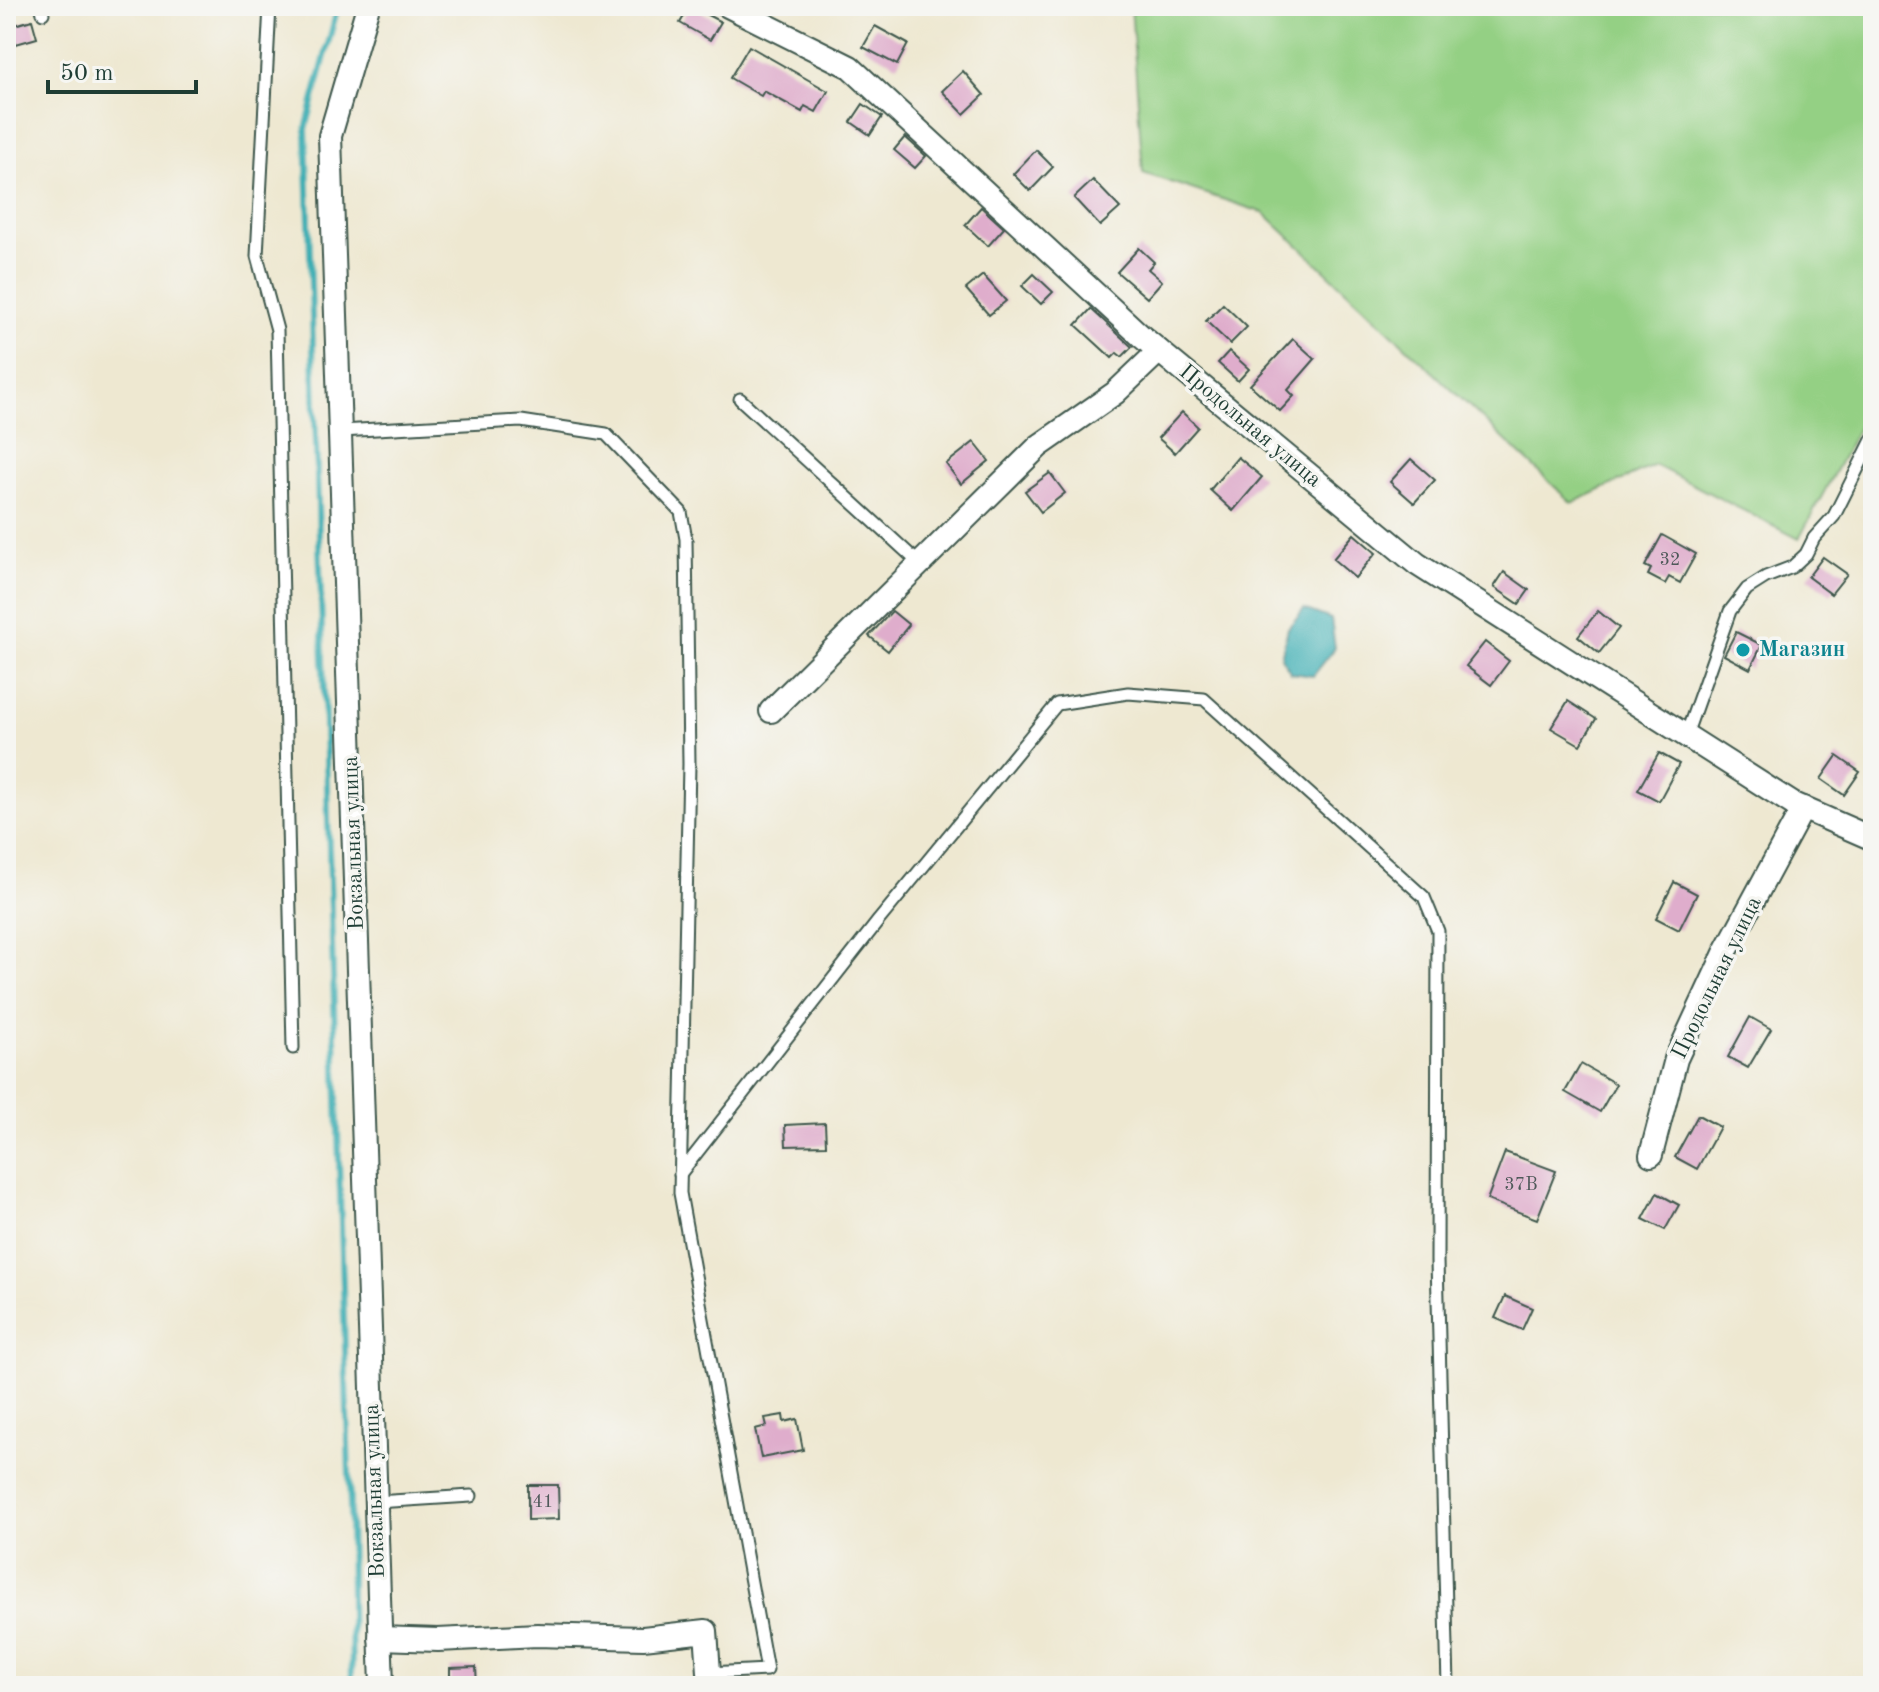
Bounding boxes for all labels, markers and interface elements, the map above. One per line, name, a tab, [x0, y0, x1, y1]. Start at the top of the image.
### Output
scale bar	[48, 44, 196, 94]
text: 50 m	[60, 62, 114, 86]
street label: Продольная улица	[1175, 360, 1325, 492]
house number: 32	[1660, 551, 1680, 569]
place label: Магазин	[1759, 639, 1845, 661]
marker: Магазин	[1734, 641, 1752, 659]
street label: Вокзальная улица	[340, 755, 368, 931]
street label: Продольная улица	[1668, 893, 1766, 1063]
house number: 37В	[1504, 1176, 1538, 1194]
street label: Вокзальная улица	[361, 1403, 389, 1579]
house number: 41	[533, 1493, 553, 1511]

